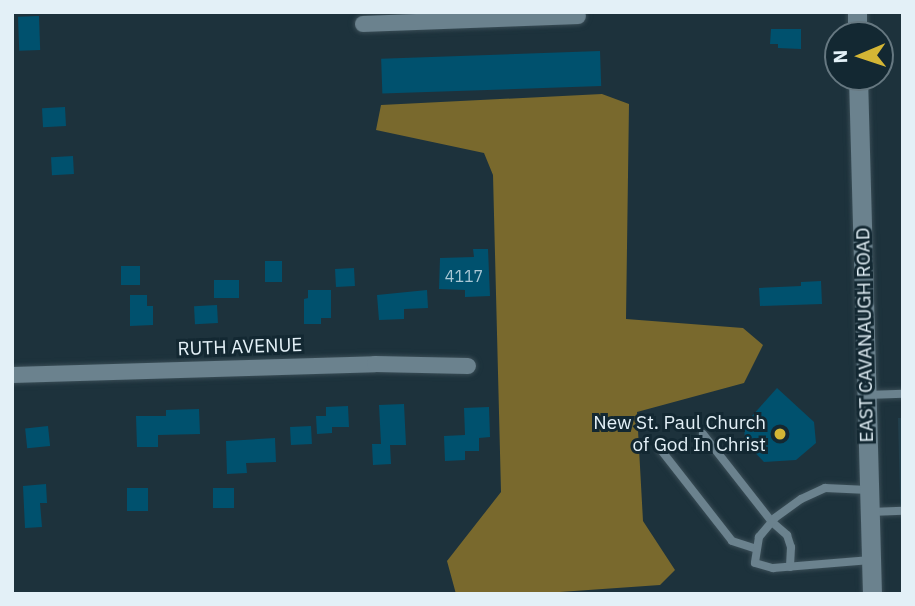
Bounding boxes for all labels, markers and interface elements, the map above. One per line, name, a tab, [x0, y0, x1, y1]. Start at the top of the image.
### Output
north arrow	[824, 21, 894, 91]
text: N	[828, 49, 852, 64]
street label: EAST CAVANAUGH ROAD	[852, 227, 878, 443]
house number: 4117	[445, 266, 483, 286]
street label: RUTH AVENUE	[177, 333, 303, 361]
place label: New St. Paul Church of God In Christ	[593, 412, 766, 456]
marker: New St. Paul Church of God In Christ	[772, 426, 788, 442]

